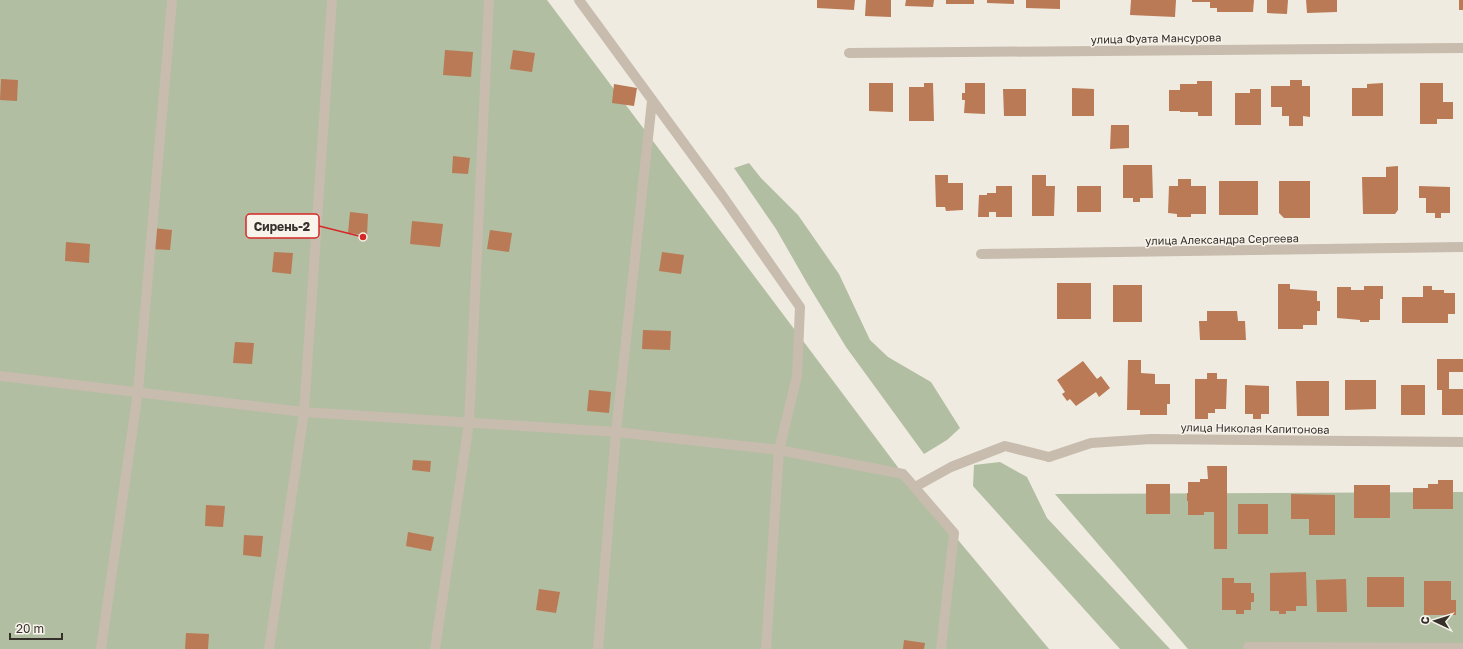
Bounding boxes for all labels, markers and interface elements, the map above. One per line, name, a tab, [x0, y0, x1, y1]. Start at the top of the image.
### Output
street label: улица Фуата Мансурова	[1091, 30, 1221, 46]
callout: Сирень-2	[246, 214, 319, 238]
text: Сирень-2	[254, 219, 310, 234]
street label: улица Александра Сергеева	[1145, 231, 1299, 247]
street label: улица Николая Капитонова	[1180, 420, 1330, 436]
north arrow	[1415, 601, 1455, 641]
scale bar	[10, 615, 62, 641]
text: С	[1418, 616, 1431, 625]
text: 20 m	[16, 621, 44, 636]

